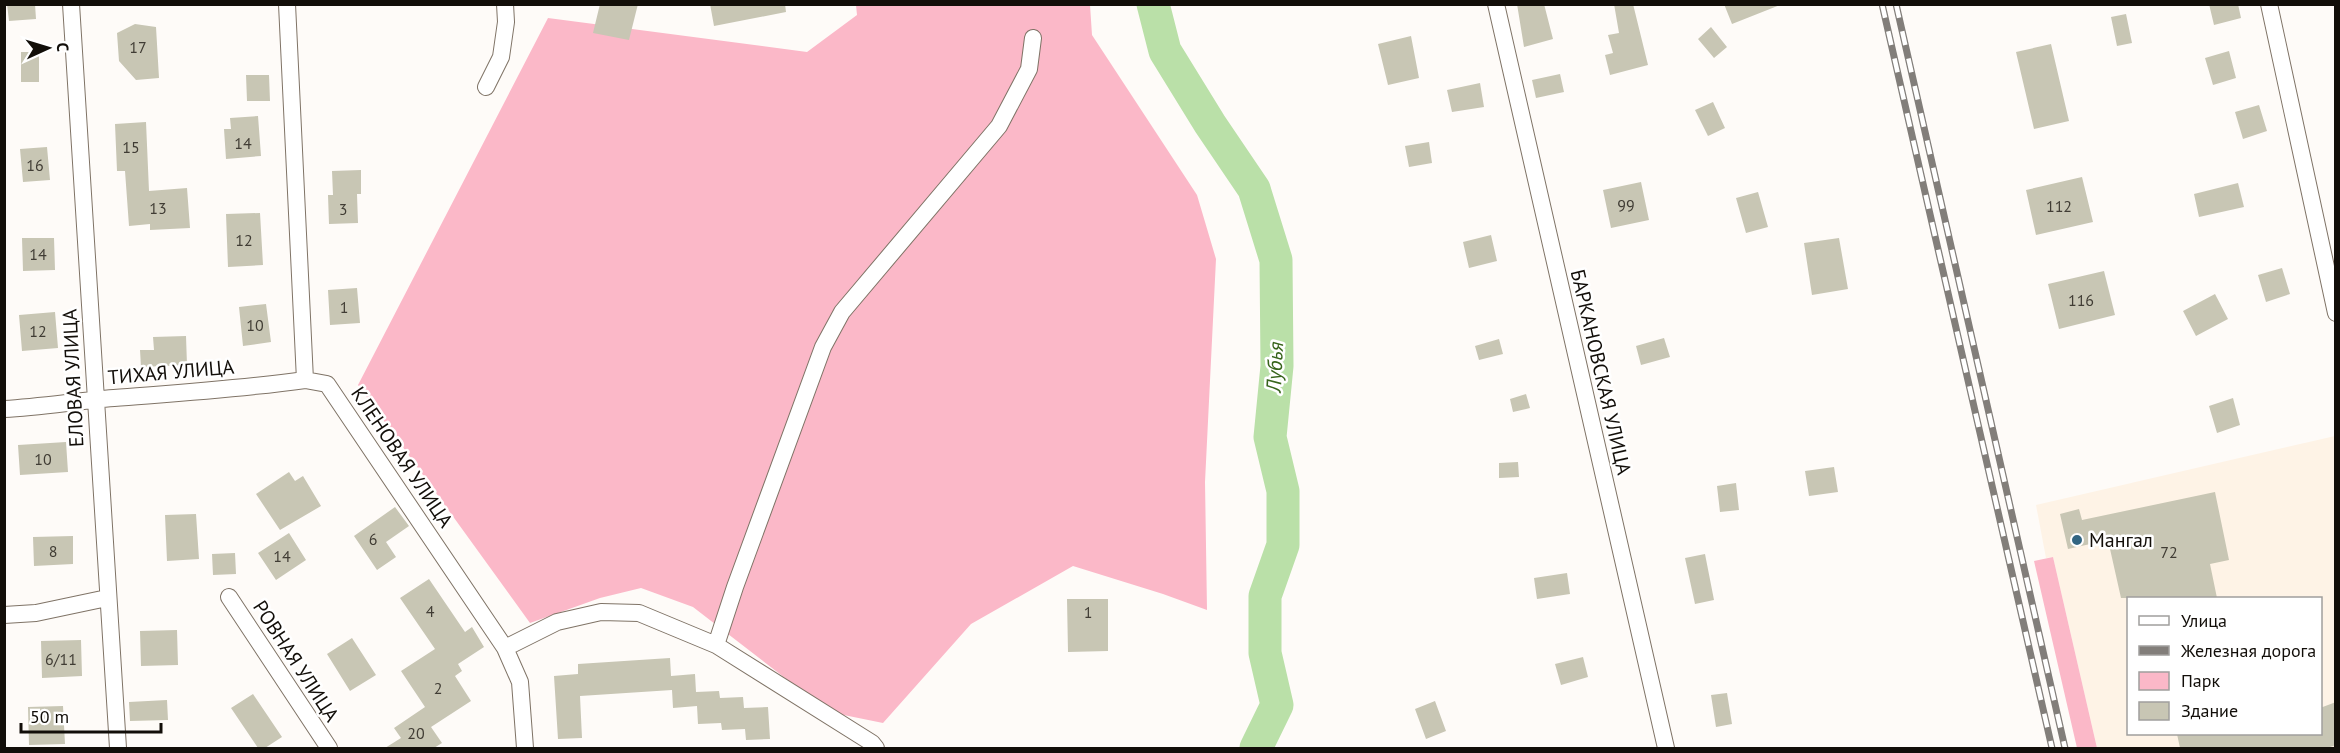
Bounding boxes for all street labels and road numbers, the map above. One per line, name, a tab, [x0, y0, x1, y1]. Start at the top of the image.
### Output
street label: БАРКАНОВСКАЯ УЛИЦА	[1565, 267, 1637, 478]
street label: ЕЛОВАЯ УЛИЦА	[56, 308, 90, 448]
street label: ТИХАЯ УЛИЦА	[107, 354, 235, 390]
street label: КЛЕНОВАЯ УЛИЦА	[345, 381, 459, 533]
street label: РОВНАЯ УЛИЦА	[247, 595, 345, 727]

